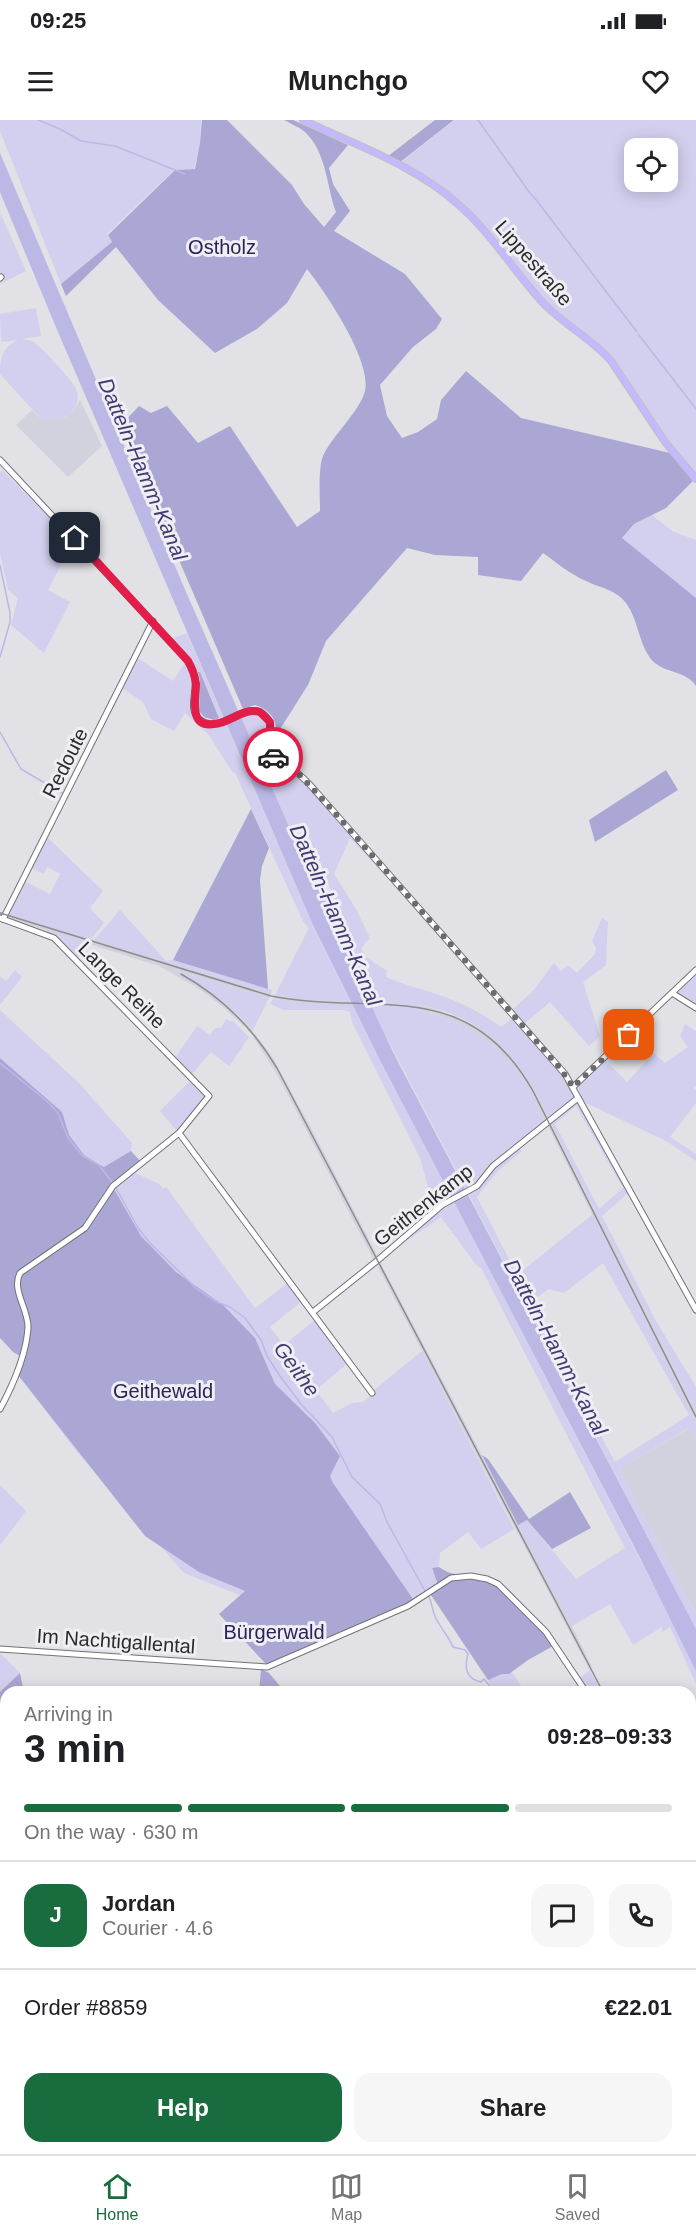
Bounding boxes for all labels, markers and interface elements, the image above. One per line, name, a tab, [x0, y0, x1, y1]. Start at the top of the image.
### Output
text: 09:25	[30, 8, 86, 33]
icon: menu	[24, 65, 57, 98]
icon: heart	[639, 65, 672, 98]
text: Munchgo	[288, 66, 408, 96]
map controls	[624, 138, 678, 192]
button: locate	[624, 138, 678, 192]
street label: Lippestraße	[491, 216, 577, 310]
park label: Ostholz	[188, 236, 256, 258]
water label: Datteln-Hamm-Kanal	[94, 374, 192, 565]
pin	[49, 512, 100, 563]
icon: home	[58, 521, 91, 554]
street label: Redoute	[38, 724, 92, 802]
courier	[243, 727, 303, 787]
icon: car	[257, 741, 290, 774]
water label: Datteln-Hamm-Kanal	[286, 821, 387, 1010]
street label: Lange Reihe	[74, 937, 170, 1033]
pin	[603, 1009, 654, 1060]
icon: bag	[612, 1018, 645, 1051]
street label: Geithenkamp	[369, 1160, 477, 1250]
water label: Datteln-Hamm-Kanal	[500, 1255, 613, 1440]
water label: Geithe	[270, 1337, 324, 1401]
park label: Geithewald	[113, 1380, 213, 1402]
park label: Bürgerwald	[223, 1621, 325, 1643]
street label: Im Nachtigallental	[36, 1624, 196, 1658]
text: Arriving in	[24, 1703, 113, 1725]
text: 09:28–09:33	[547, 1724, 672, 1749]
text: 3 min	[24, 1727, 126, 1770]
text: On the way · 630 m	[24, 1821, 199, 1843]
button: chat	[531, 1884, 594, 1947]
button: phone	[609, 1884, 672, 1947]
text: Jordan	[102, 1891, 175, 1916]
text: J	[49, 1902, 62, 1927]
text: Courier · 4.6	[102, 1917, 213, 1939]
text: Order #8859	[24, 1995, 148, 2020]
text: €22.01	[605, 1995, 672, 2020]
button: Help	[24, 2073, 342, 2142]
button: Share	[354, 2073, 672, 2142]
tab: Home	[96, 2170, 139, 2224]
tab: Map	[330, 2170, 363, 2224]
tab: Saved	[555, 2170, 600, 2224]

